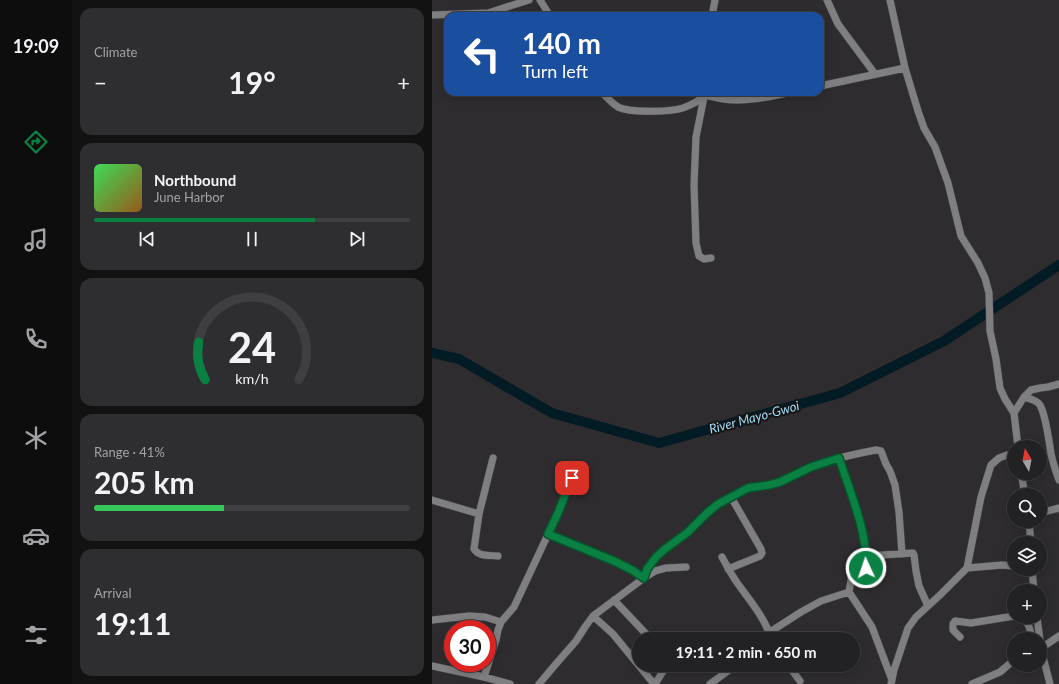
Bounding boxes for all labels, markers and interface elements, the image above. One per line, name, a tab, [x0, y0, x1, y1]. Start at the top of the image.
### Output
text: 140 m	[522, 26, 601, 60]
icon: left	[456, 28, 508, 80]
text: 19:09	[13, 35, 59, 57]
text: Climate	[94, 44, 137, 60]
text: Turn left	[522, 60, 588, 82]
text: 19°	[228, 64, 276, 100]
text: −	[94, 69, 107, 96]
text: +	[397, 69, 410, 96]
icon: directions	[22, 128, 50, 156]
text: Northbound	[154, 171, 236, 189]
text: June Harbor	[154, 189, 224, 205]
icon: music	[22, 226, 50, 254]
icon: previous	[136, 228, 158, 250]
icon: pause	[241, 228, 263, 250]
icon: next	[346, 228, 368, 250]
text: 24	[228, 322, 276, 372]
icon: phone	[22, 325, 50, 353]
text: km/h	[235, 370, 269, 387]
water label: River Mayo-Gwoi	[707, 397, 801, 437]
icon: climate	[22, 424, 50, 452]
north arrow	[1007, 440, 1047, 480]
map controls	[1007, 440, 1047, 672]
text: Range · 41%	[94, 444, 165, 460]
pin	[555, 461, 589, 495]
text: 205 km	[94, 464, 195, 500]
icon: arrive	[561, 467, 583, 489]
button: search	[1007, 488, 1047, 528]
icon: car	[22, 522, 50, 550]
button: layers	[1007, 536, 1047, 576]
position arrow	[845, 547, 887, 589]
button: +	[1007, 584, 1047, 624]
text: Arrival	[94, 585, 131, 601]
text: 19:11	[94, 605, 171, 641]
speed limit sign: 30	[444, 620, 496, 672]
icon: filters	[22, 621, 50, 649]
button: −	[1007, 632, 1047, 672]
text: 19:11 · 2 min · 650 m	[676, 643, 816, 661]

